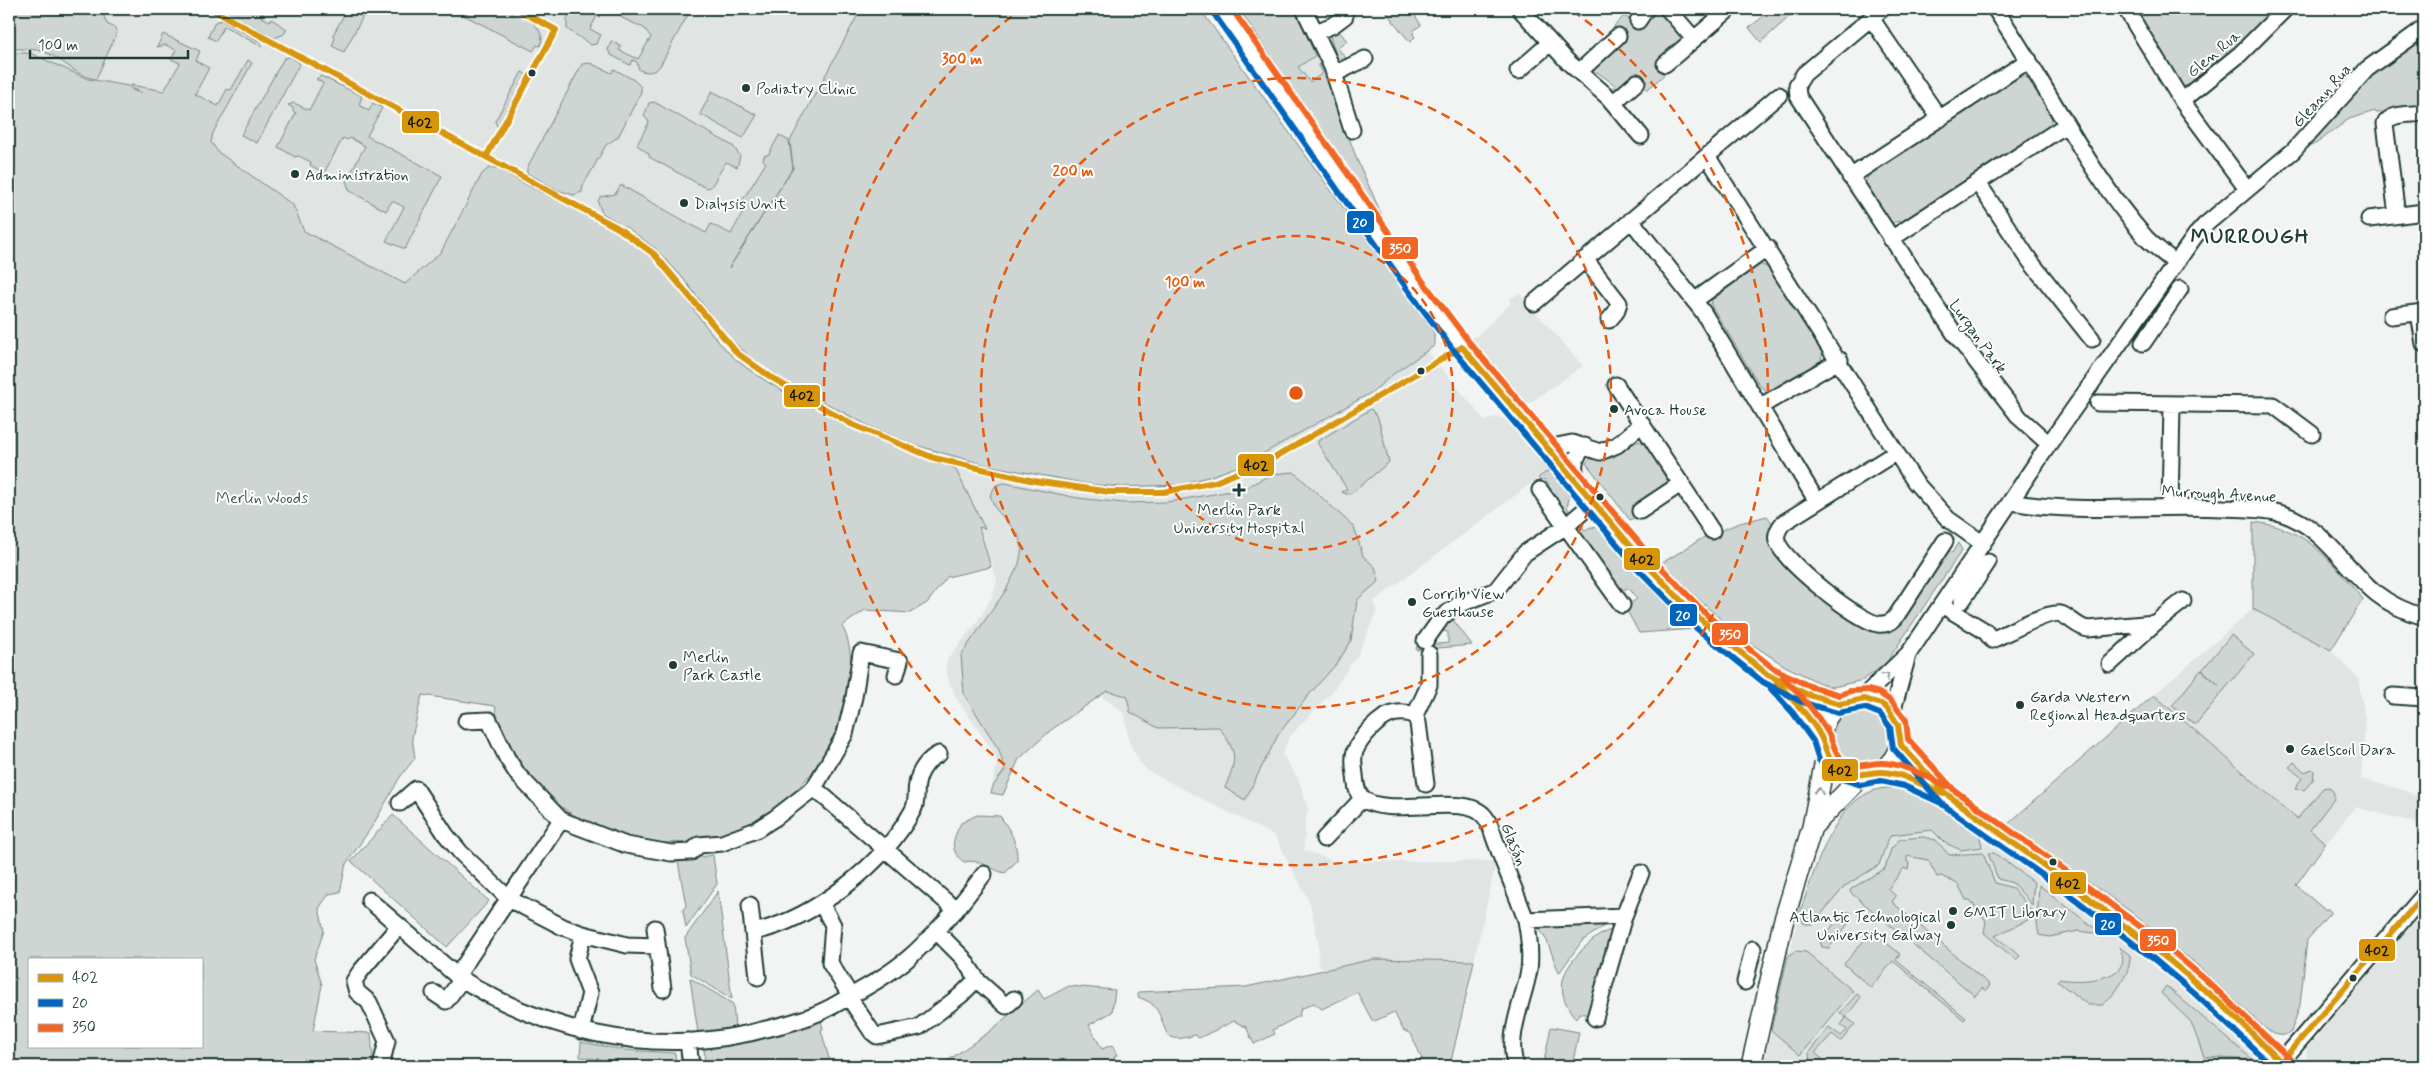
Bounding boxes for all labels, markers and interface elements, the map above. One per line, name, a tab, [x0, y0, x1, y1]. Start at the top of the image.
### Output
street label: Glen Rua	[2183, 25, 2245, 83]
scale bar	[30, 28, 188, 60]
text: 100 m	[38, 36, 78, 56]
text: 300 m	[942, 50, 982, 70]
street label: Gleann Rua	[2288, 60, 2356, 132]
unlabelled marker	[527, 68, 537, 78]
place label: Podiatry Clinic	[756, 79, 857, 100]
marker: Podiatry Clinic	[740, 82, 752, 94]
line badge: 402	[401, 110, 440, 134]
text: 402	[408, 114, 433, 132]
text: 200 m	[1053, 162, 1094, 182]
place label: Administration	[305, 165, 409, 186]
marker: Administration	[289, 168, 301, 180]
place label: Dialysis Unit	[694, 194, 787, 215]
marker: Dialysis Unit	[678, 197, 690, 209]
line badge: 20	[1346, 210, 1375, 234]
text: 20	[1353, 214, 1367, 232]
district label: MURROUGH	[2191, 223, 2309, 251]
line badge: 350	[1381, 236, 1419, 260]
text: 350	[1389, 240, 1411, 258]
text: 100 m	[1165, 273, 1205, 293]
street label: Lurgan Park	[1943, 296, 2012, 379]
unlabelled marker	[1416, 366, 1426, 376]
line badge: 402	[783, 384, 821, 408]
centre of rings	[1287, 384, 1305, 402]
text: 402	[790, 387, 815, 405]
place label: Avoca House	[1624, 400, 1707, 421]
marker: Avoca House	[1608, 403, 1620, 415]
line badge: 402	[1237, 453, 1275, 477]
text: 402	[1244, 457, 1269, 475]
street label: Murrough Avenue	[2161, 481, 2277, 508]
marker: Merlin Park University Hospital	[1232, 483, 1246, 497]
park label: Merlin Woods	[216, 488, 308, 509]
unlabelled marker	[1595, 492, 1605, 502]
place label: Merlin Park University Hospital	[1174, 500, 1305, 539]
line badge: 402	[1623, 547, 1661, 571]
text: 402	[1630, 551, 1655, 569]
place label: Corrib View Guesthouse	[1422, 584, 1505, 623]
marker: Corrib View Guesthouse	[1406, 596, 1418, 608]
line badge: 20	[1669, 603, 1698, 627]
text: 20	[1676, 607, 1690, 625]
line badge: 350	[1711, 622, 1749, 646]
text: 350	[1719, 626, 1741, 644]
place label: Merlin Park Castle	[683, 647, 762, 686]
marker: Merlin Park Castle	[667, 659, 679, 671]
one-way arrow	[1880, 673, 1889, 682]
place label: Garda Western Regional Headquarters	[2030, 687, 2186, 727]
marker: Garda Western Regional Headquarters	[2014, 699, 2026, 711]
place label: Gaelscoil Dara	[2300, 740, 2395, 761]
marker: Gaelscoil Dara	[2284, 743, 2296, 755]
line badge: 402	[1821, 758, 1859, 782]
text: 402	[1828, 762, 1853, 780]
one-way arrow	[1813, 787, 1823, 796]
street label: Glasán	[1496, 820, 1532, 869]
unlabelled marker	[2048, 857, 2058, 867]
line badge: 402	[2049, 871, 2087, 895]
text: 402	[2056, 875, 2081, 893]
place label: GMIT Library	[1963, 902, 2066, 923]
marker: GMIT Library	[1947, 905, 1959, 917]
place label: Atlantic Technological University Galway	[1789, 907, 1941, 946]
line badge: 20	[2094, 912, 2122, 936]
text: 20	[2101, 916, 2115, 934]
marker: Atlantic Technological University Galway	[1945, 919, 1957, 931]
line badge: 350	[2139, 928, 2177, 952]
text: 350	[2147, 932, 2169, 950]
line badge: 402	[2358, 938, 2396, 962]
text: 402	[2365, 942, 2390, 960]
legend	[28, 958, 202, 1048]
text: 402	[72, 968, 98, 988]
unlabelled marker	[2348, 973, 2358, 983]
text: 20	[72, 994, 88, 1014]
text: 350	[72, 1018, 96, 1038]

